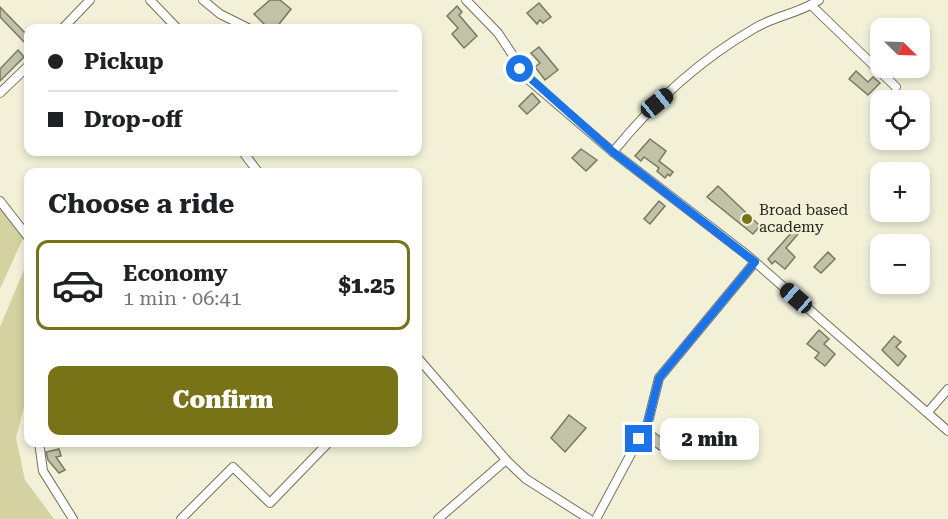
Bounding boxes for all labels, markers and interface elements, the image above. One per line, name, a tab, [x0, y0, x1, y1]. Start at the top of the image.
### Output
north arrow	[870, 18, 930, 78]
map controls	[870, 18, 930, 294]
text: Pickup	[84, 49, 164, 74]
route start	[506, 55, 533, 82]
car	[637, 85, 677, 121]
button: locate	[870, 90, 930, 150]
text: Drop-off	[84, 107, 182, 132]
button: +	[870, 162, 930, 222]
text: Choose a ride	[48, 188, 234, 220]
place label: Broad based academy	[759, 201, 849, 236]
marker: Broad based academy	[740, 212, 754, 226]
button: −	[870, 234, 930, 294]
icon: car	[51, 258, 105, 312]
text: Economy	[123, 261, 227, 286]
text: $1.25	[338, 273, 395, 298]
car	[777, 279, 815, 317]
text: 1 min · 06:41	[123, 286, 242, 310]
button: Confirm	[48, 366, 398, 435]
callout: 2 min	[660, 418, 759, 460]
route end	[625, 425, 652, 452]
text: 2 min	[681, 427, 738, 451]

